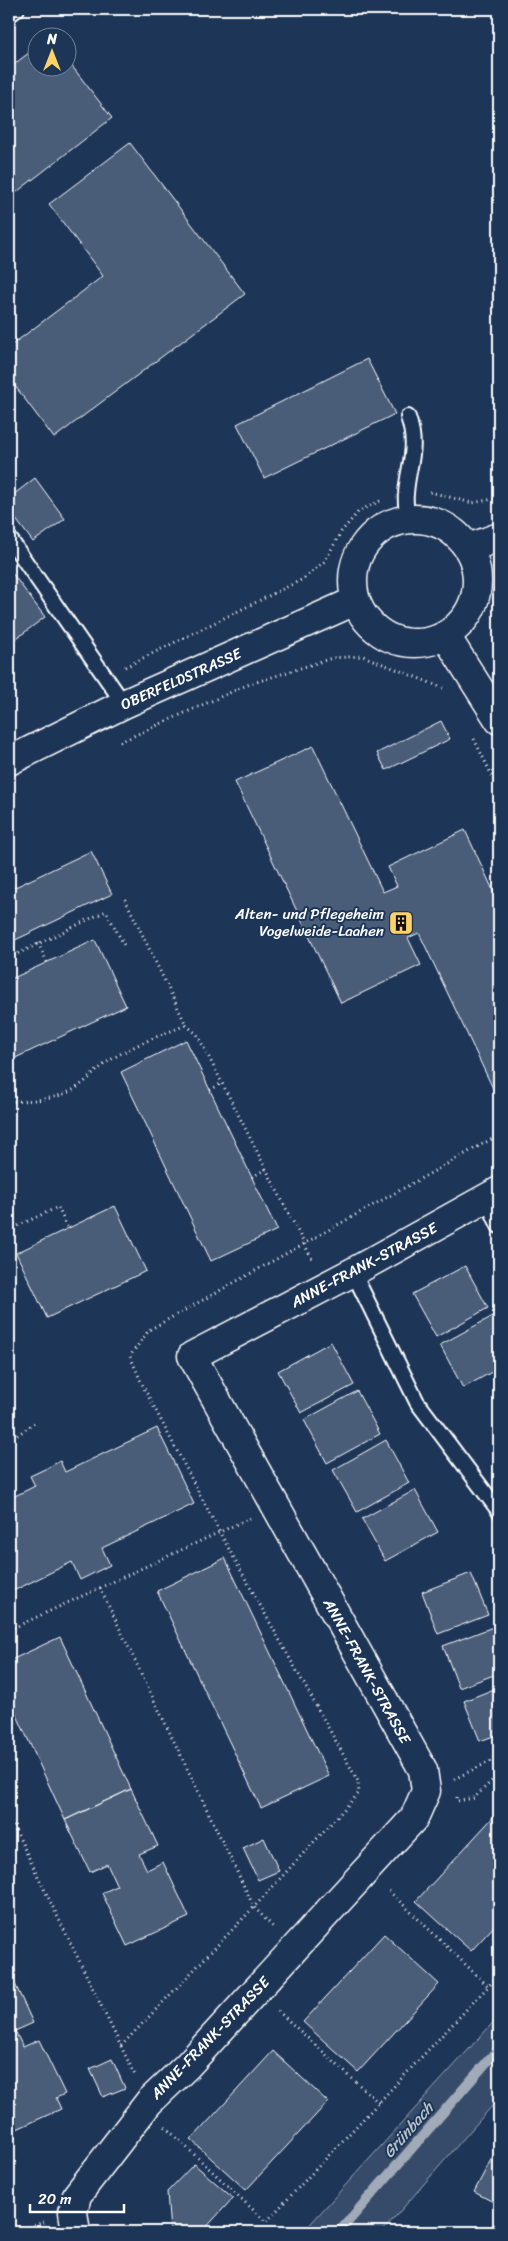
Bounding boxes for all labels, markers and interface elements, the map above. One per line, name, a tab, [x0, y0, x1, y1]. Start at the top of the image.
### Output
text: N	[46, 27, 57, 52]
north arrow	[28, 28, 78, 78]
street label: OBERFELDSTRASSE	[116, 640, 247, 717]
place label: Alten- und Pflegeheim Vogelweide-Laahen	[234, 901, 384, 944]
building icon: Alten- und Pflegeheim Vogelweide-Laahen	[388, 910, 414, 936]
street label: ANNE-FRANK-STRASSE	[285, 1214, 444, 1315]
street label: ANNE-FRANK-STRASSE	[316, 1593, 419, 1750]
street label: ANNE-FRANK-STRASSE	[143, 1969, 277, 2106]
water label: Grünbach	[375, 2094, 442, 2165]
scale bar	[30, 2181, 124, 2213]
text: 20 m	[38, 2186, 72, 2212]

